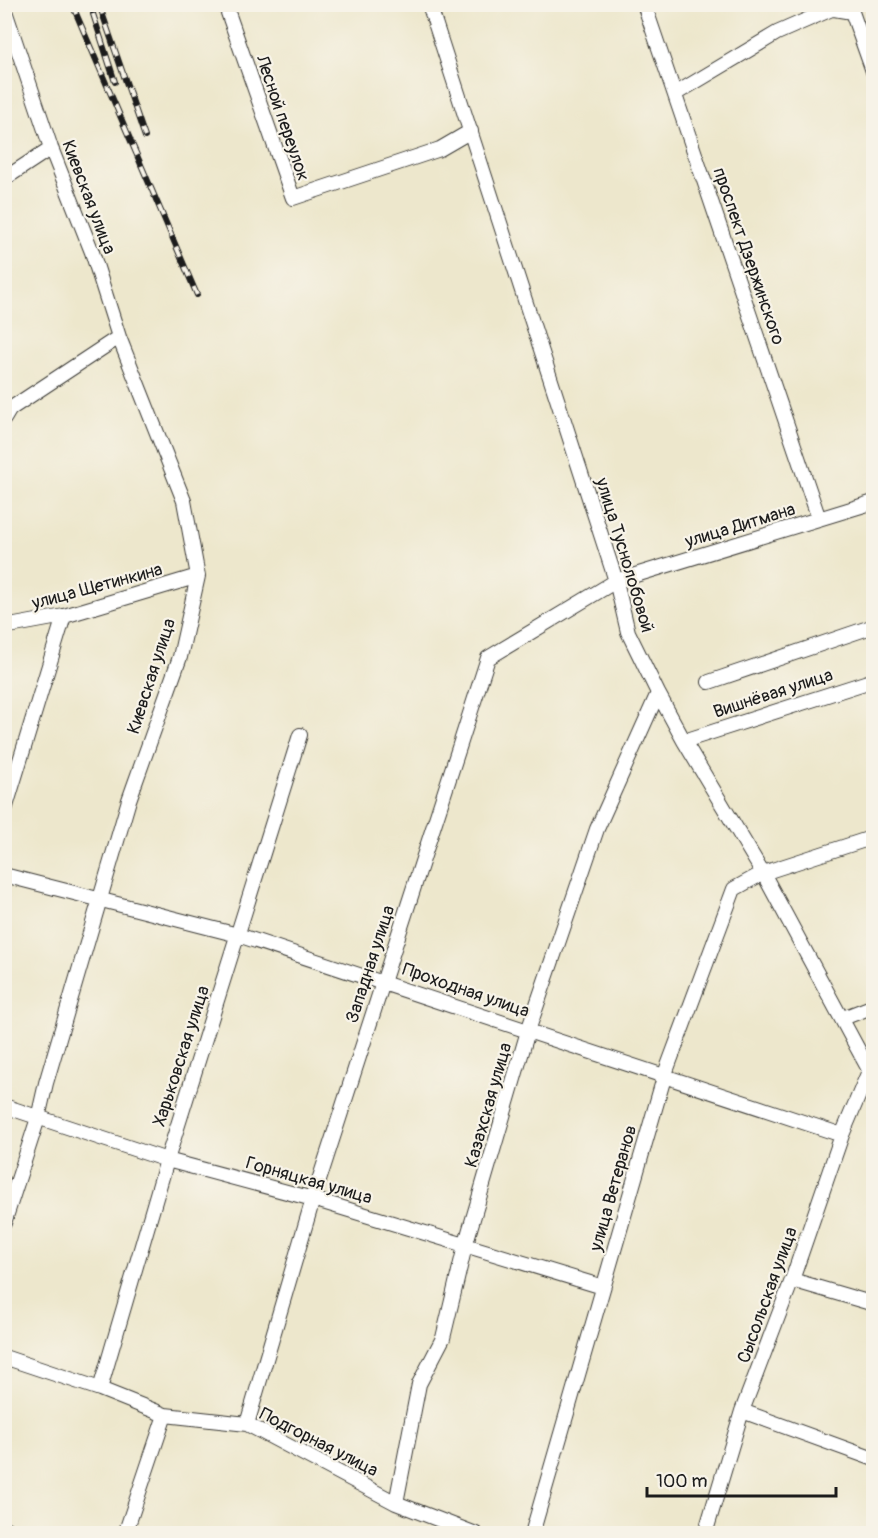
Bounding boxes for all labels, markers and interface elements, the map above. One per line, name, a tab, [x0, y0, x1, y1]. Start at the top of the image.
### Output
street label: Лесной переулок	[250, 51, 315, 184]
street label: Киевская улица	[56, 137, 121, 257]
street label: проспект Дзержинского	[707, 164, 790, 348]
street label: улица Туснолобовой	[590, 474, 659, 635]
street label: улица Дитмана	[681, 498, 798, 553]
street label: улица Щетинкина	[28, 558, 165, 615]
street label: Киевская улица	[122, 616, 181, 737]
street label: Вишнёвая улица	[711, 663, 836, 724]
street label: Западная улица	[341, 903, 400, 1026]
street label: Проходная улица	[399, 958, 532, 1023]
street label: Харьковская улица	[148, 983, 215, 1129]
street label: Казахская улица	[460, 1040, 517, 1170]
street label: улица Ветеранов	[584, 1122, 642, 1255]
street label: Горняцкая улица	[243, 1151, 375, 1210]
street label: Сысольская улица	[732, 1224, 803, 1366]
street label: Подгорная улица	[256, 1403, 382, 1482]
scale bar	[647, 1460, 836, 1498]
text: 100 m	[656, 1470, 708, 1493]

